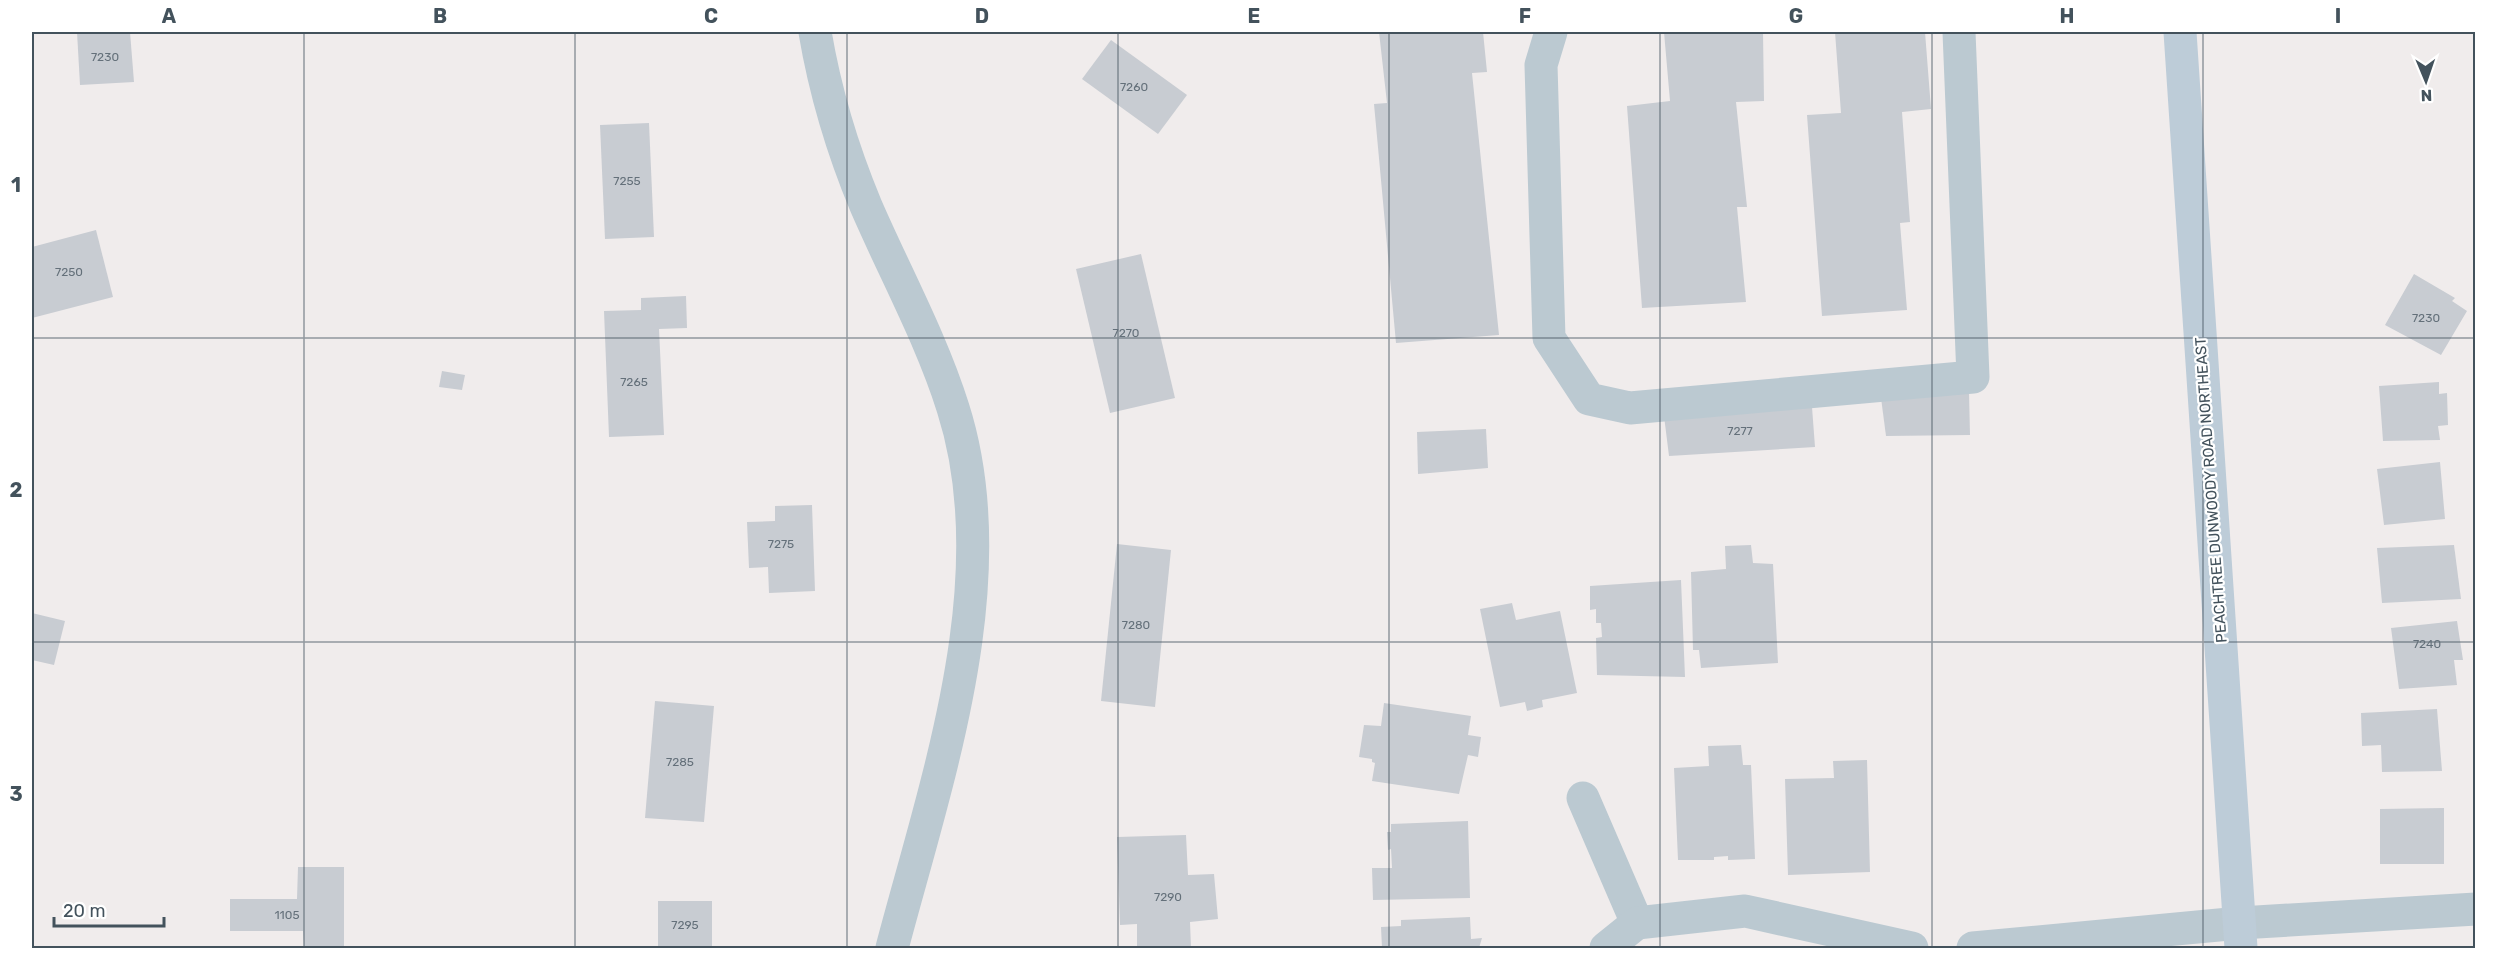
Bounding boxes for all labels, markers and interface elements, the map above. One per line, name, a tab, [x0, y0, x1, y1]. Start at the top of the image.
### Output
text: A	[162, 4, 177, 28]
text: B	[433, 4, 447, 28]
text: C	[704, 4, 718, 28]
text: D	[975, 4, 989, 28]
text: E	[1248, 4, 1260, 28]
text: F	[1519, 4, 1531, 28]
text: G	[1789, 4, 1803, 28]
text: H	[2060, 4, 2074, 28]
text: I	[2335, 4, 2341, 28]
house number: 7230	[91, 50, 119, 64]
north arrow	[2396, 51, 2456, 111]
house number: 7260	[1120, 80, 1148, 94]
text: N	[2420, 86, 2433, 105]
text: 1	[11, 173, 21, 197]
house number: 7255	[613, 174, 641, 188]
house number: 7250	[55, 265, 83, 279]
house number: 7230	[2412, 311, 2440, 325]
house number: 7270	[1113, 326, 1139, 340]
street label: PEACHTREE DUNWOODY ROAD NORTHEAST	[2191, 336, 2231, 643]
house number: 7265	[620, 375, 648, 389]
house number: 7277	[1727, 424, 1753, 438]
text: 2	[10, 478, 23, 502]
house number: 7275	[768, 537, 794, 551]
house number: 7280	[1122, 618, 1150, 632]
house number: 7240	[2413, 637, 2441, 651]
house number: 7285	[666, 755, 694, 769]
text: 3	[9, 782, 23, 806]
scale bar	[54, 890, 164, 928]
house number: 7290	[1154, 890, 1182, 904]
text: 20 m	[63, 900, 105, 922]
house number: 1105	[274, 908, 300, 922]
house number: 7295	[671, 918, 699, 932]

